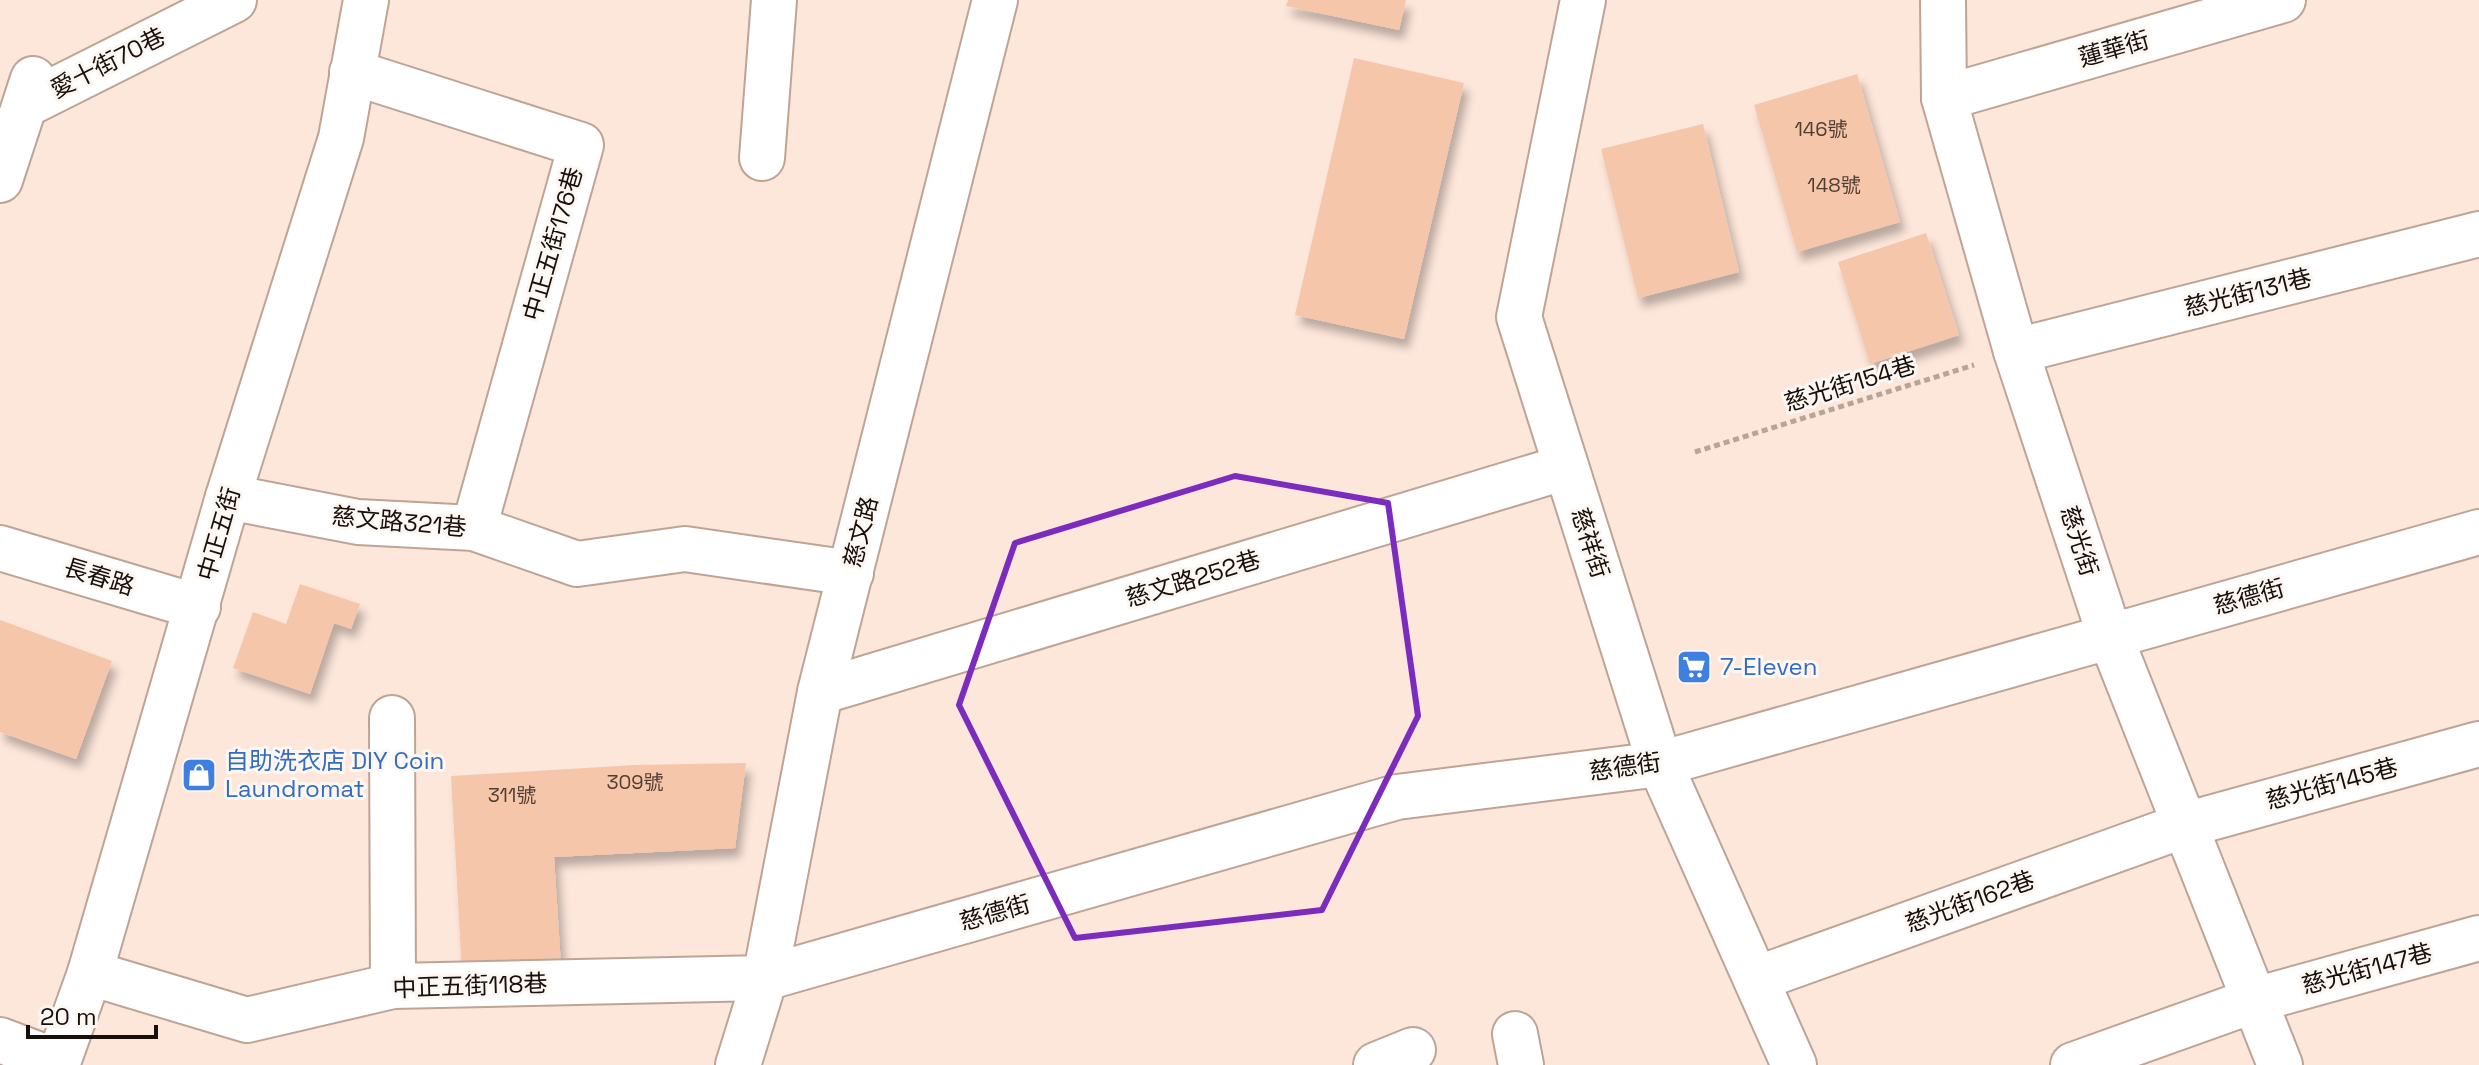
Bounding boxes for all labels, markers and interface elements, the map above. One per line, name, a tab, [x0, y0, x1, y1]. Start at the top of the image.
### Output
street label: 愛十街70巷	[45, 20, 170, 105]
street label: 蓮華街	[2075, 24, 2153, 73]
house number: 146號	[1794, 116, 1848, 142]
street label: 中正五街176巷	[516, 164, 589, 324]
house number: 148號	[1807, 172, 1861, 198]
street label: 慈光街131巷	[2181, 262, 2315, 323]
street label: 慈光街154巷	[1781, 349, 1919, 418]
street label: 中正五街	[190, 483, 247, 584]
street label: 慈文路	[837, 493, 884, 571]
street label: 慈文路321巷	[330, 500, 468, 543]
street label: 慈光街	[2054, 502, 2105, 580]
street label: 慈祥街	[1565, 504, 1616, 582]
street label: 慈文路252巷	[1122, 543, 1264, 614]
street label: 長春路	[60, 551, 138, 602]
street label: 慈德街	[2210, 572, 2288, 621]
supermarket icon: 7-Eleven	[1675, 648, 1713, 686]
place label: 7-Eleven	[1720, 651, 1818, 682]
place label: 自助洗衣店 DIY Coin Laundromat	[225, 745, 444, 804]
street label: 慈德街	[1587, 746, 1663, 787]
street label: 慈光街145巷	[2262, 751, 2401, 816]
shop icon: 自助洗衣店 DIY Coin Laundromat	[180, 756, 218, 794]
house number: 309號	[606, 769, 664, 795]
house number: 311號	[488, 782, 536, 808]
street label: 慈光街162巷	[1901, 864, 2039, 939]
street label: 慈德街	[956, 888, 1034, 937]
street label: 慈光街147巷	[2298, 936, 2436, 1001]
street label: 中正五街118巷	[392, 967, 548, 1004]
scale bar	[28, 989, 156, 1039]
text: 20 m	[40, 1001, 97, 1032]

